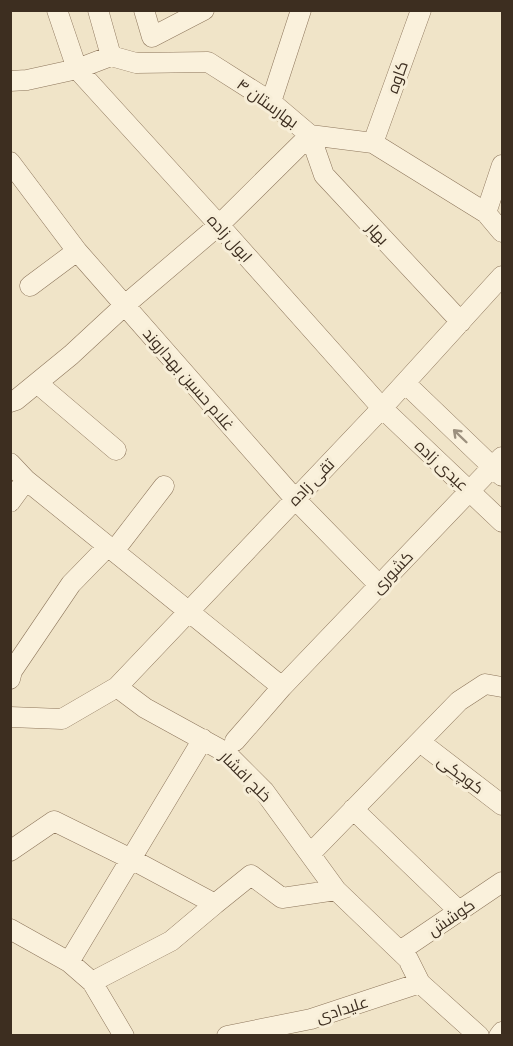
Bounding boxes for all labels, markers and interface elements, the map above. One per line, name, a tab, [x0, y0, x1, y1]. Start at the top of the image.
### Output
street label: کاوه	[382, 58, 412, 96]
street label: بهارستان ۴	[233, 74, 303, 133]
street label: ابول زاده	[202, 210, 257, 267]
street label: بهار	[361, 217, 393, 249]
street label: غلام حسین بهداروند	[137, 324, 239, 436]
one-way arrow	[453, 428, 468, 443]
street label: عیدی زاده	[410, 435, 473, 496]
street label: تقی زاده	[284, 454, 340, 510]
street label: کشوری	[367, 547, 418, 598]
street label: خلج افشار	[214, 746, 276, 807]
street label: کوچکی	[433, 750, 488, 799]
street label: کوشش	[424, 894, 479, 941]
street label: علیدادی	[313, 991, 371, 1028]

